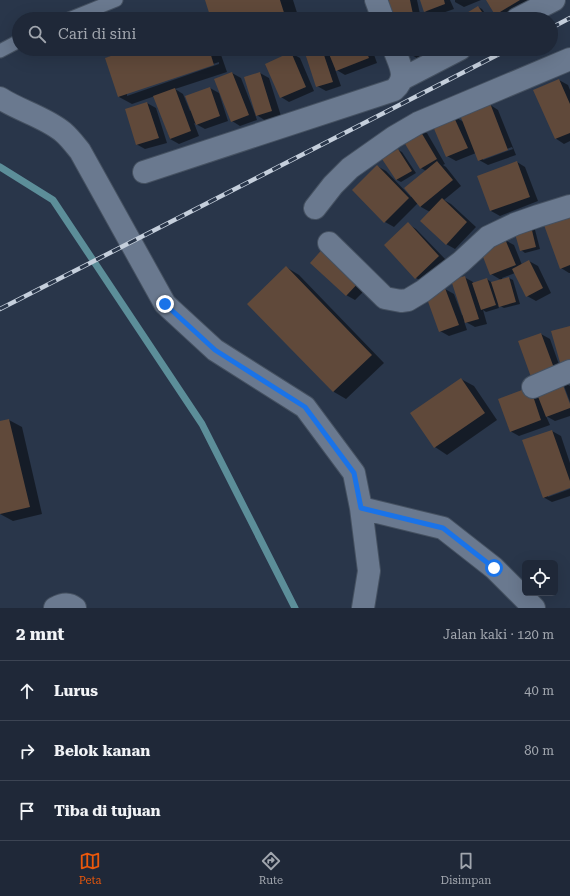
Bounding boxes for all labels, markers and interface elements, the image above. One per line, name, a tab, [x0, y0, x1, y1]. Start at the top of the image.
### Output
search box	[12, 12, 558, 56]
icon: search	[26, 23, 48, 45]
text: Cari di sini	[58, 25, 136, 43]
route end	[156, 295, 174, 313]
route start	[485, 559, 503, 577]
map controls	[522, 560, 558, 596]
button: locate	[522, 560, 558, 596]
text: 2 mnt	[16, 624, 65, 644]
text: Jalan kaki · 120 m	[443, 627, 554, 642]
icon: ahead	[16, 680, 38, 702]
text: Lurus	[54, 682, 98, 700]
text: 40 m	[524, 683, 554, 698]
icon: right	[16, 740, 38, 762]
text: Belok kanan	[54, 742, 150, 760]
text: 80 m	[524, 743, 554, 758]
icon: arrive	[16, 800, 38, 822]
text: Tiba di tujuan	[54, 802, 161, 820]
tab: Peta	[79, 850, 102, 887]
tab: Rute	[259, 850, 283, 887]
tab: Disimpan	[440, 850, 491, 887]

